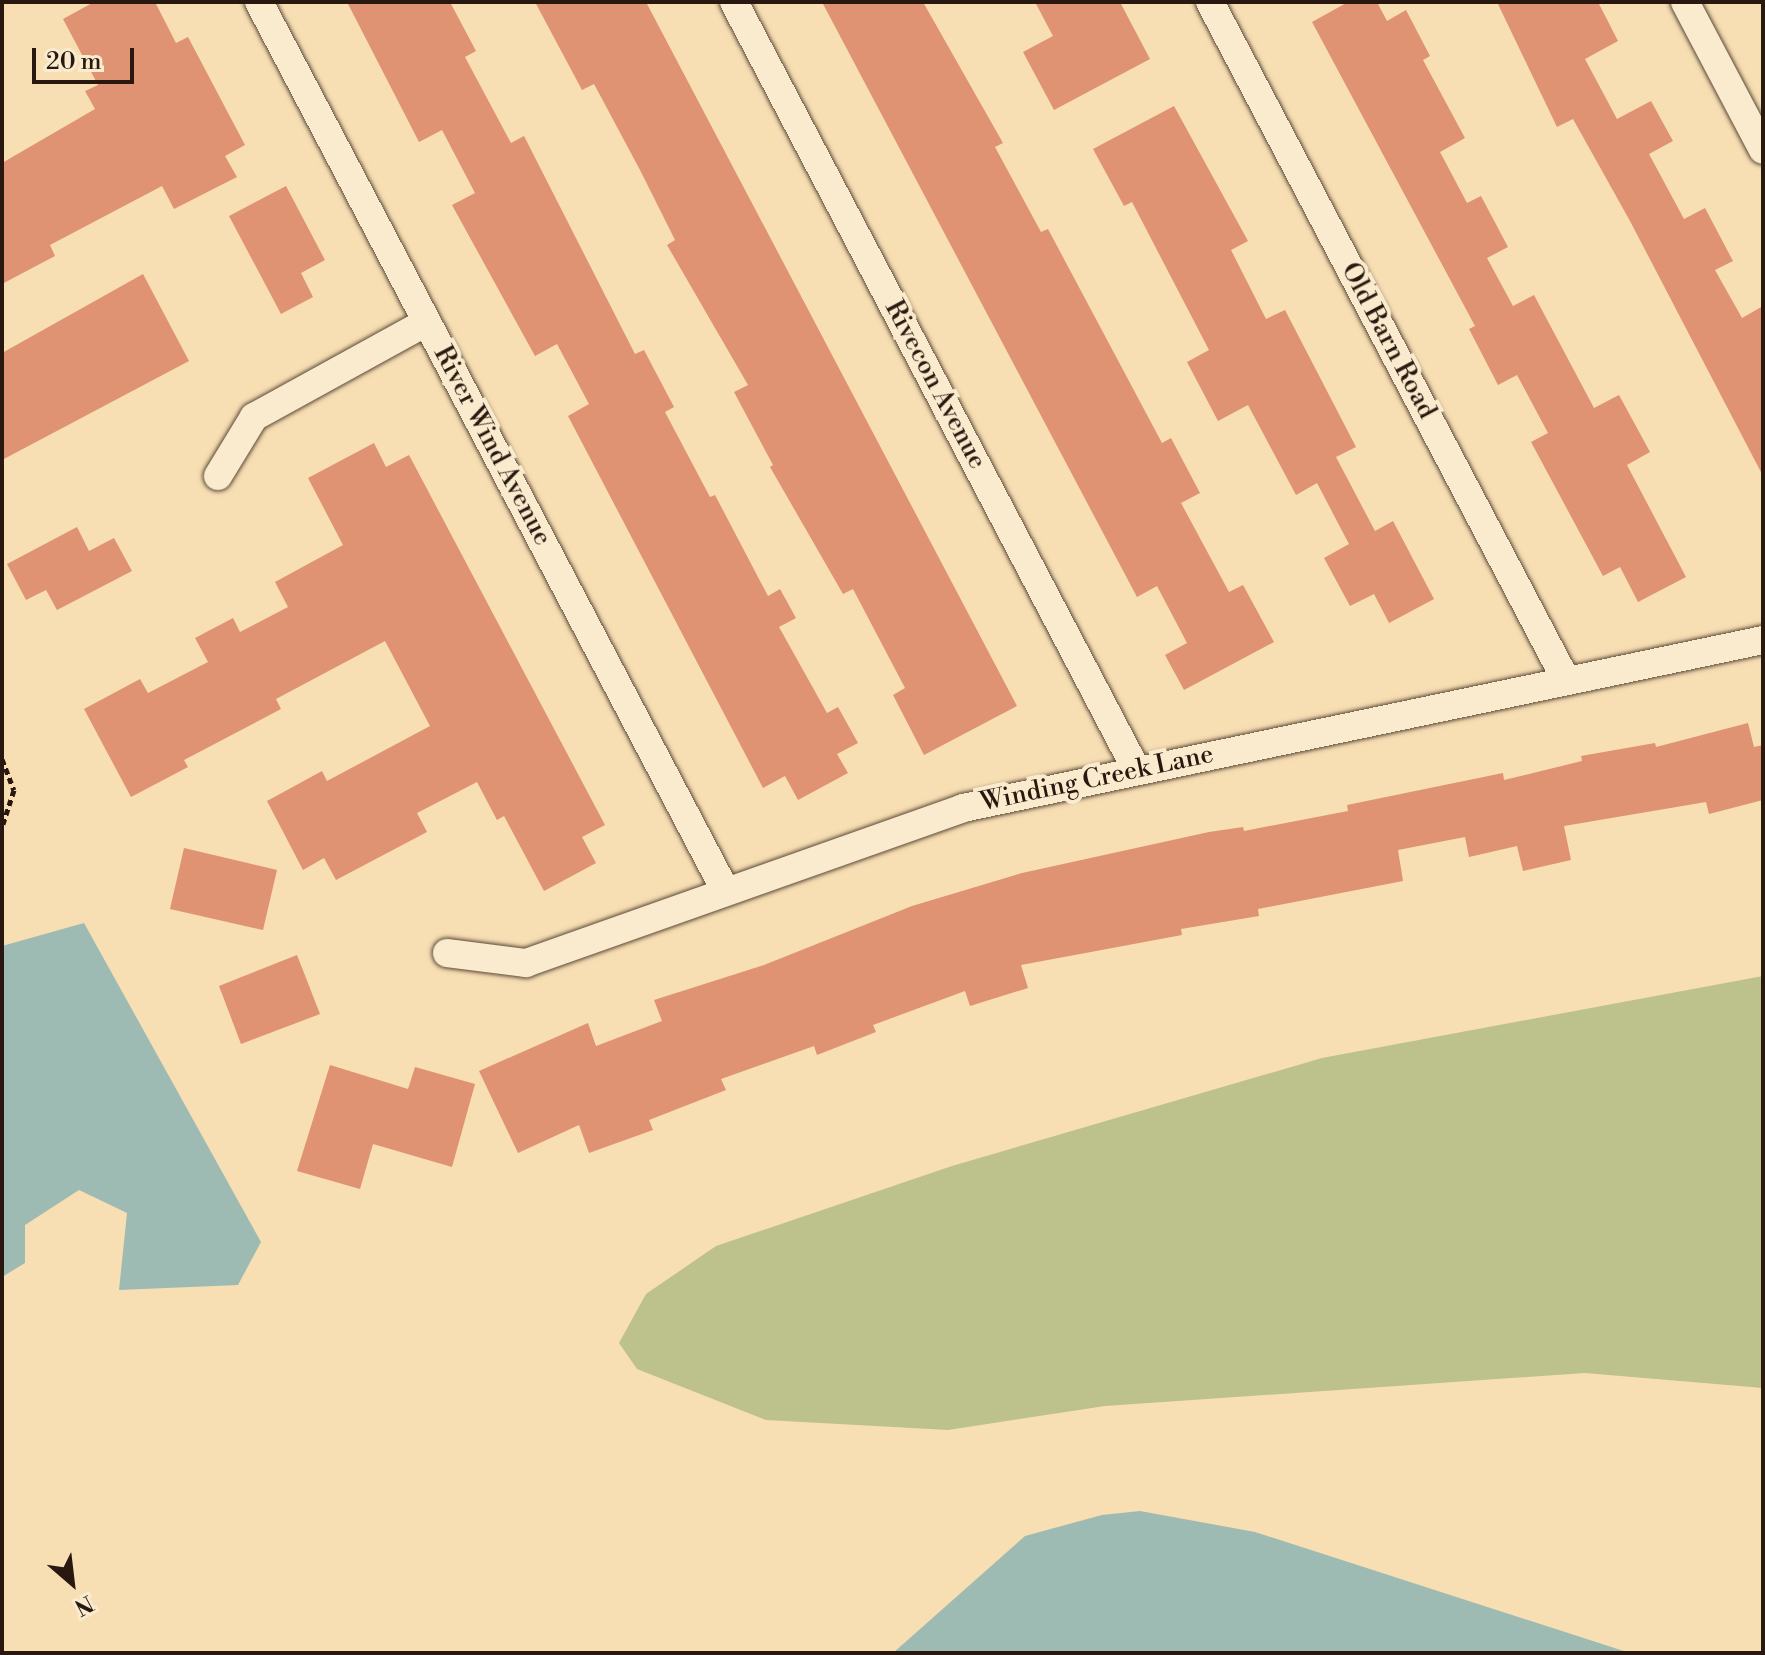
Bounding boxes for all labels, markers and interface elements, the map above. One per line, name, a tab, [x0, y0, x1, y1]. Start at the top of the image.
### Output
scale bar	[36, 32, 138, 82]
text: 20 m	[46, 47, 102, 77]
street label: Old Barn Road	[1334, 258, 1442, 424]
street label: Rivecon Avenue	[877, 295, 993, 475]
street label: River Wind Avenue	[426, 341, 558, 551]
street label: Winding Creek Lane	[978, 739, 1216, 819]
north arrow	[32, 1543, 112, 1623]
text: N	[69, 1589, 98, 1621]

